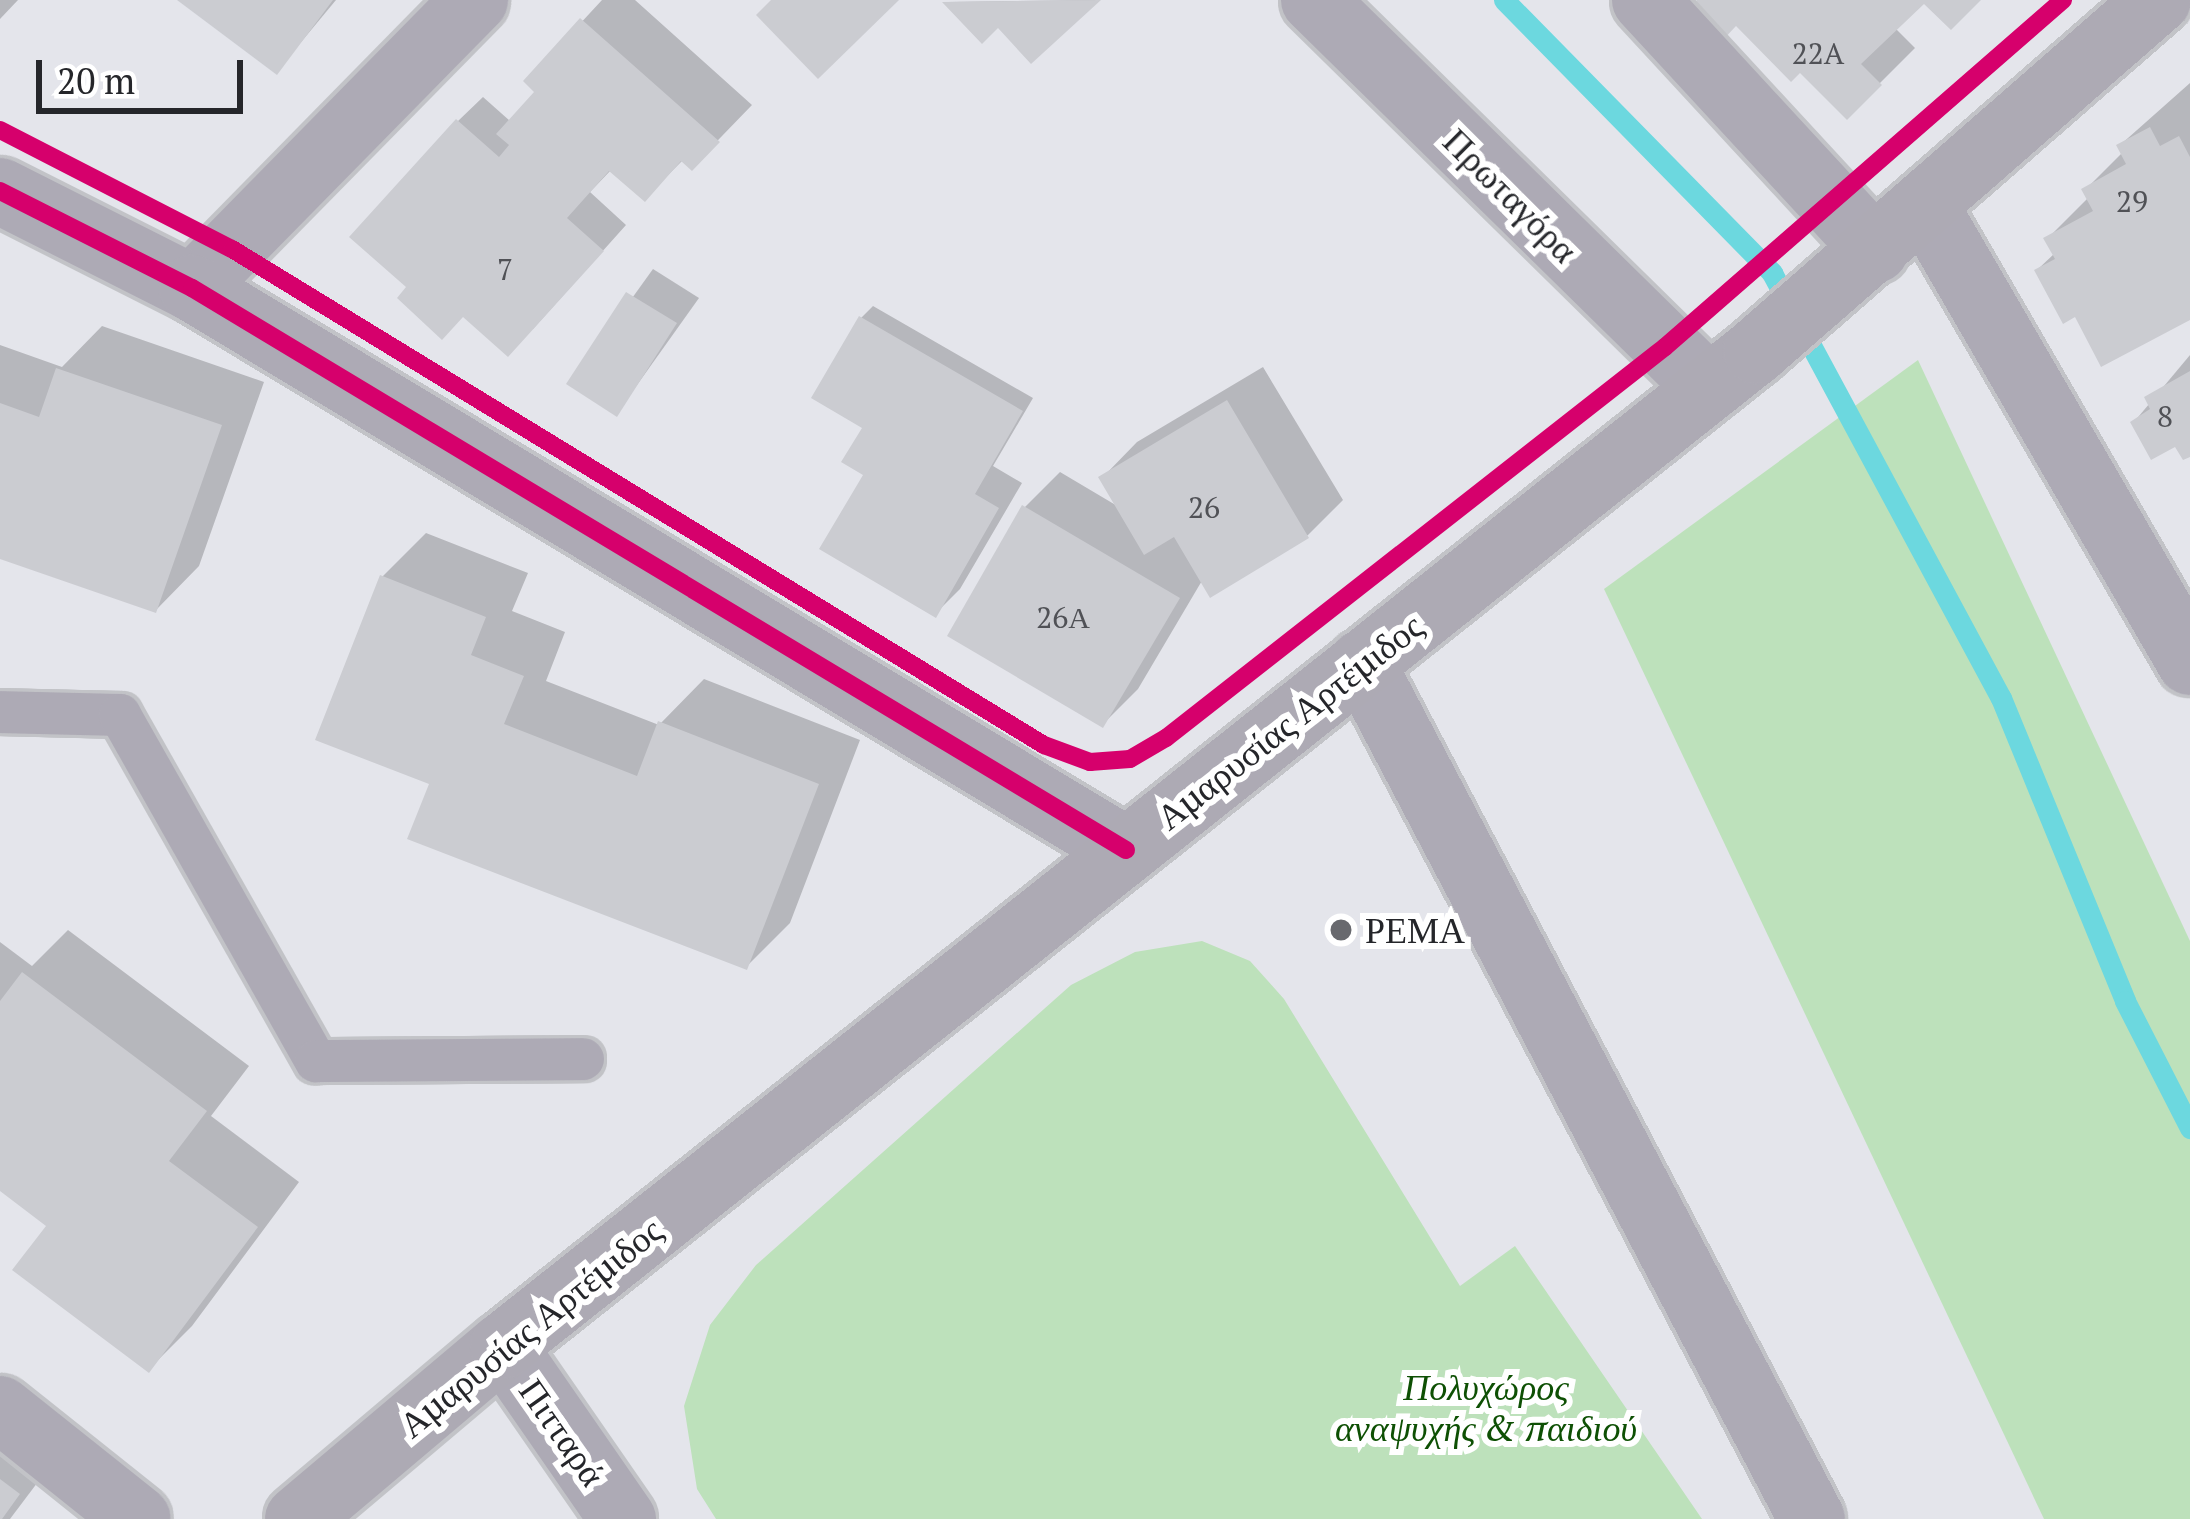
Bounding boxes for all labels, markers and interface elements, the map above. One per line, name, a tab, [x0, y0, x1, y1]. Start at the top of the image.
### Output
house number: 22A	[1792, 35, 1844, 71]
scale bar	[42, 36, 249, 110]
text: 20 m	[57, 57, 135, 104]
street label: Πρωταγόρα	[1435, 119, 1587, 271]
house number: 29	[2116, 183, 2148, 219]
house number: 7	[497, 251, 513, 287]
house number: 8	[2157, 398, 2173, 434]
house number: 26	[1188, 489, 1220, 525]
house number: 26Α	[1036, 599, 1090, 635]
street label: Αμαρυσίας Αρτέμιδος	[1147, 604, 1431, 838]
place label: ΡΕΜΑ	[1365, 908, 1465, 952]
marker: ΡΕΜΑ	[1328, 917, 1354, 943]
street label: Αμαρυσίας Αρτέμιδος	[390, 1208, 670, 1446]
park label: Πολυχώρος αναψυχής & παιδιού	[1335, 1364, 1637, 1449]
street label: Πιτταρά	[511, 1370, 615, 1494]

